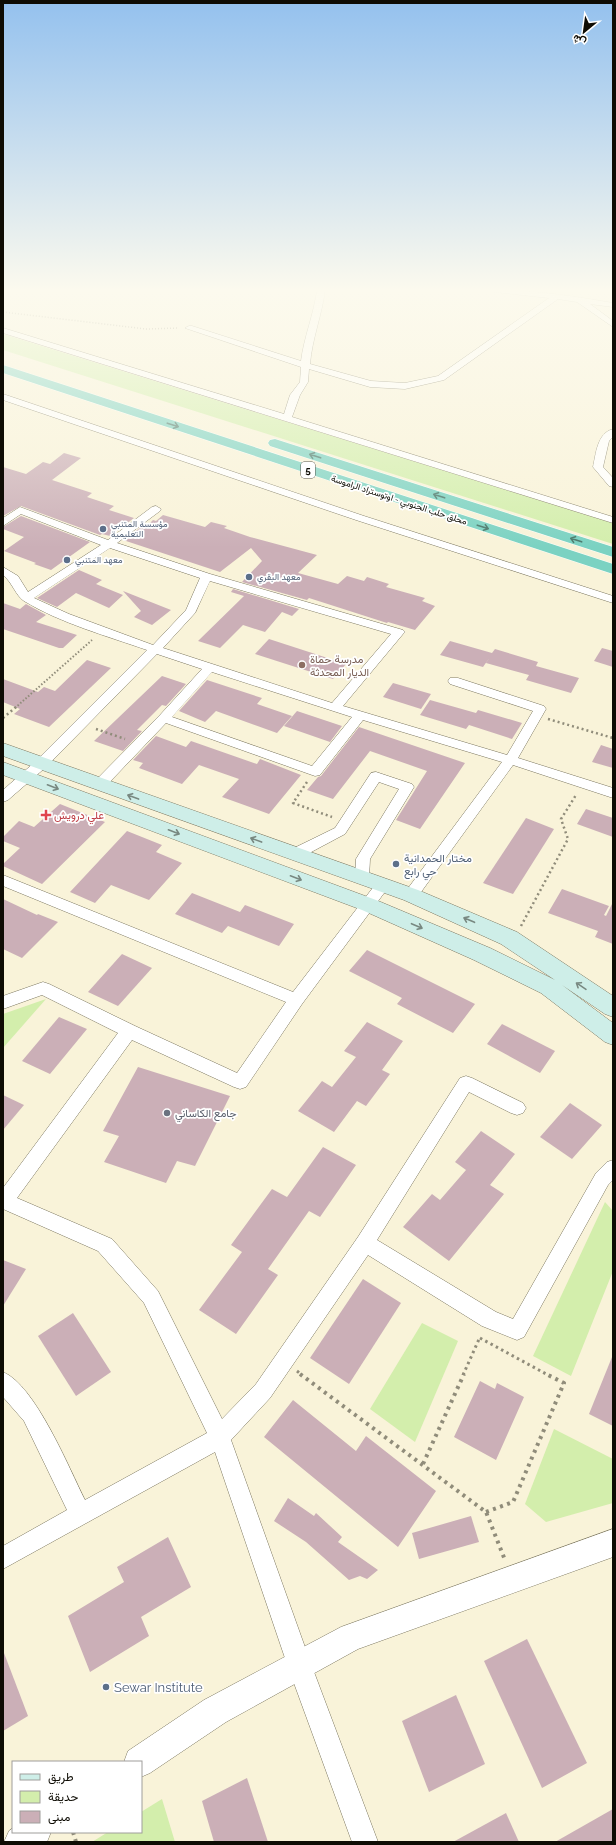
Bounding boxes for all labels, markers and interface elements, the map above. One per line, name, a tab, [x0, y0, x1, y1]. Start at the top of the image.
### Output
north arrow	[564, 12, 604, 52]
text: ش	[570, 31, 588, 49]
one-way arrow	[166, 422, 179, 429]
one-way arrow	[309, 452, 322, 459]
road number: 5	[301, 462, 315, 478]
street label: محلق حلب الجنوبي - اوتوستراد الراموسة	[329, 473, 468, 529]
one-way arrow	[432, 492, 445, 499]
place label: مؤسسة المتنبي التعليمية	[111, 519, 168, 539]
marker: مؤسسة المتنبي التعليمية	[98, 524, 108, 534]
one-way arrow	[476, 524, 489, 531]
one-way arrow	[569, 536, 582, 543]
marker: معهد المتنبي	[62, 555, 72, 565]
place label: معهد المتنبي	[75, 555, 123, 567]
marker: معهد البقري	[244, 572, 254, 582]
place label: معهد البقري	[257, 572, 301, 584]
place label: مدرسة حماة الديار المحدثة	[310, 653, 369, 679]
marker: مدرسة حماة الديار المحدثة	[297, 660, 307, 670]
one-way arrow	[46, 783, 58, 791]
one-way arrow	[127, 792, 139, 800]
place label: علي درويش	[54, 809, 104, 825]
marker: علي درويش	[41, 810, 51, 820]
one-way arrow	[168, 829, 180, 837]
one-way arrow	[249, 836, 262, 843]
place label: مختار الحمدانية حي رابع	[404, 852, 472, 881]
marker: مختار الحمدانية حي رابع	[391, 859, 401, 869]
one-way arrow	[290, 874, 302, 882]
one-way arrow	[463, 916, 475, 923]
one-way arrow	[410, 922, 422, 930]
one-way arrow	[575, 982, 586, 990]
place label: جامع الكاساني	[175, 1107, 237, 1123]
marker: جامع الكاساني	[162, 1108, 172, 1118]
place label: Sewar Institute	[114, 1680, 203, 1695]
marker: Sewar Institute	[101, 1682, 111, 1692]
legend	[12, 1761, 142, 1833]
text: طريق	[48, 1770, 74, 1785]
text: حديقة	[48, 1790, 78, 1804]
text: مبنى	[48, 1810, 70, 1825]

